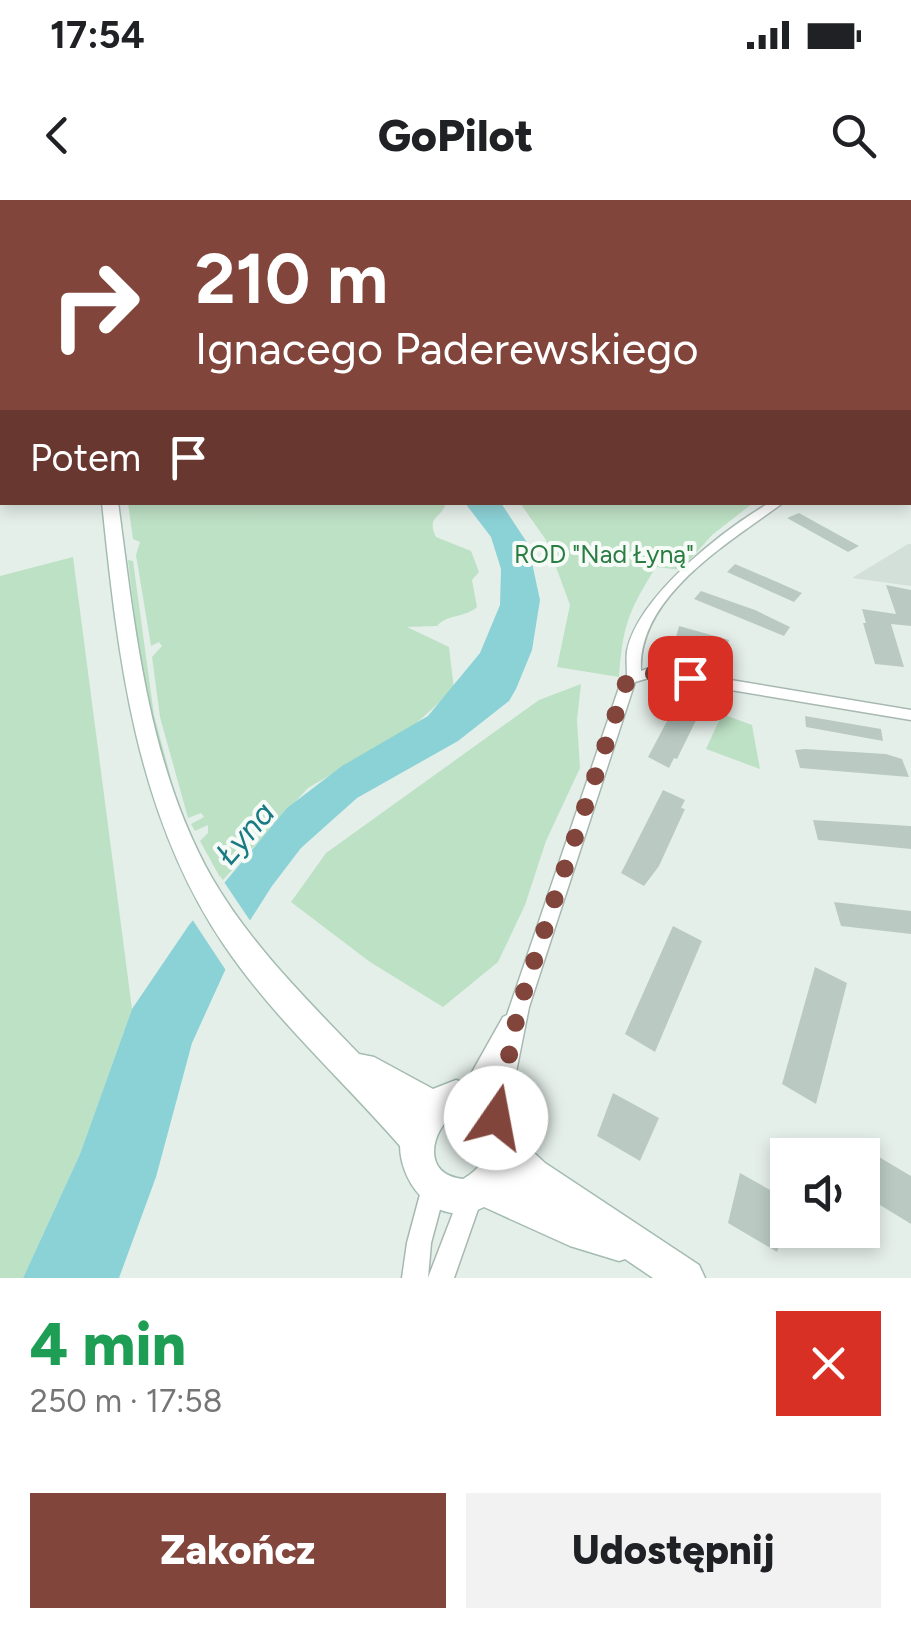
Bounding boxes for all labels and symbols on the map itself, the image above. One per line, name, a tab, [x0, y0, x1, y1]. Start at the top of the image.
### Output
park label: ROD "Nad Łyną"	[514, 539, 694, 569]
pin	[648, 636, 733, 721]
water label: Łyna	[208, 794, 282, 872]
position arrow	[444, 1066, 548, 1170]

